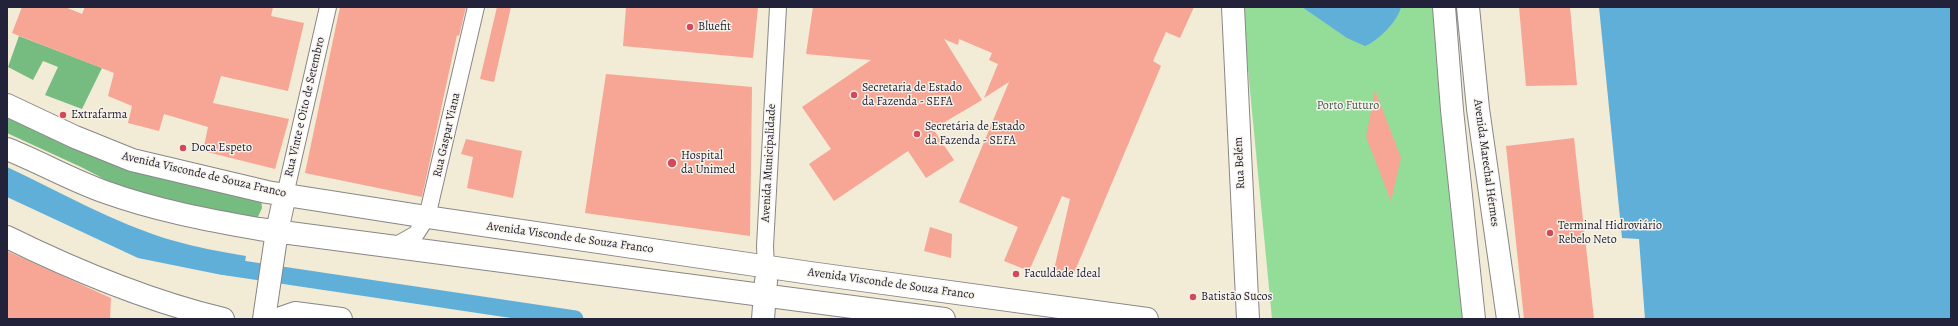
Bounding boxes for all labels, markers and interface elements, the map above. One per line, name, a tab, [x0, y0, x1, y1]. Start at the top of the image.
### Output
place label: Bluefit	[698, 20, 731, 34]
marker: Bluefit	[685, 22, 695, 32]
street label: Rua Vinte e Oito de Setembro	[282, 36, 328, 178]
place label: Secretaria de Estado da Fazenda - SEFA	[862, 81, 962, 109]
marker: Secretaria de Estado da Fazenda - SEFA	[849, 90, 859, 100]
street label: Rua Gaspar Viana	[430, 91, 464, 179]
street label: Avenida Marechal Hérmes	[1470, 98, 1502, 228]
park label: Porto Futuro	[1317, 99, 1379, 113]
street label: Avenida Municipalidade	[759, 103, 779, 223]
place label: Extrafarma	[71, 108, 127, 122]
marker: Extrafarma	[58, 110, 68, 120]
place label: Secretária de Estado da Fazenda - SEFA	[925, 120, 1025, 148]
marker: Secretária de Estado da Fazenda - SEFA	[912, 129, 922, 139]
street label: Rua Belém	[1231, 137, 1249, 189]
place label: Doca Espeto	[191, 141, 252, 155]
marker: Doca Espeto	[178, 143, 188, 153]
street label: Avenida Visconde de Souza Franco	[120, 149, 288, 201]
place label: Hospital da Unimed	[681, 149, 735, 177]
marker: Hospital da Unimed	[666, 157, 678, 169]
street label: Avenida Visconde de Souza Franco	[486, 219, 654, 257]
place label: Terminal Hidroviário Rebelo Neto	[1558, 219, 1662, 247]
marker: Terminal Hidroviário Rebelo Neto	[1545, 228, 1555, 238]
street label: Avenida Visconde de Souza Franco	[807, 265, 975, 303]
place label: Faculdade Ideal	[1024, 267, 1100, 281]
marker: Faculdade Ideal	[1011, 269, 1021, 279]
place label: Batistão Sucos	[1201, 290, 1272, 304]
marker: Batistão Sucos	[1188, 292, 1198, 302]

